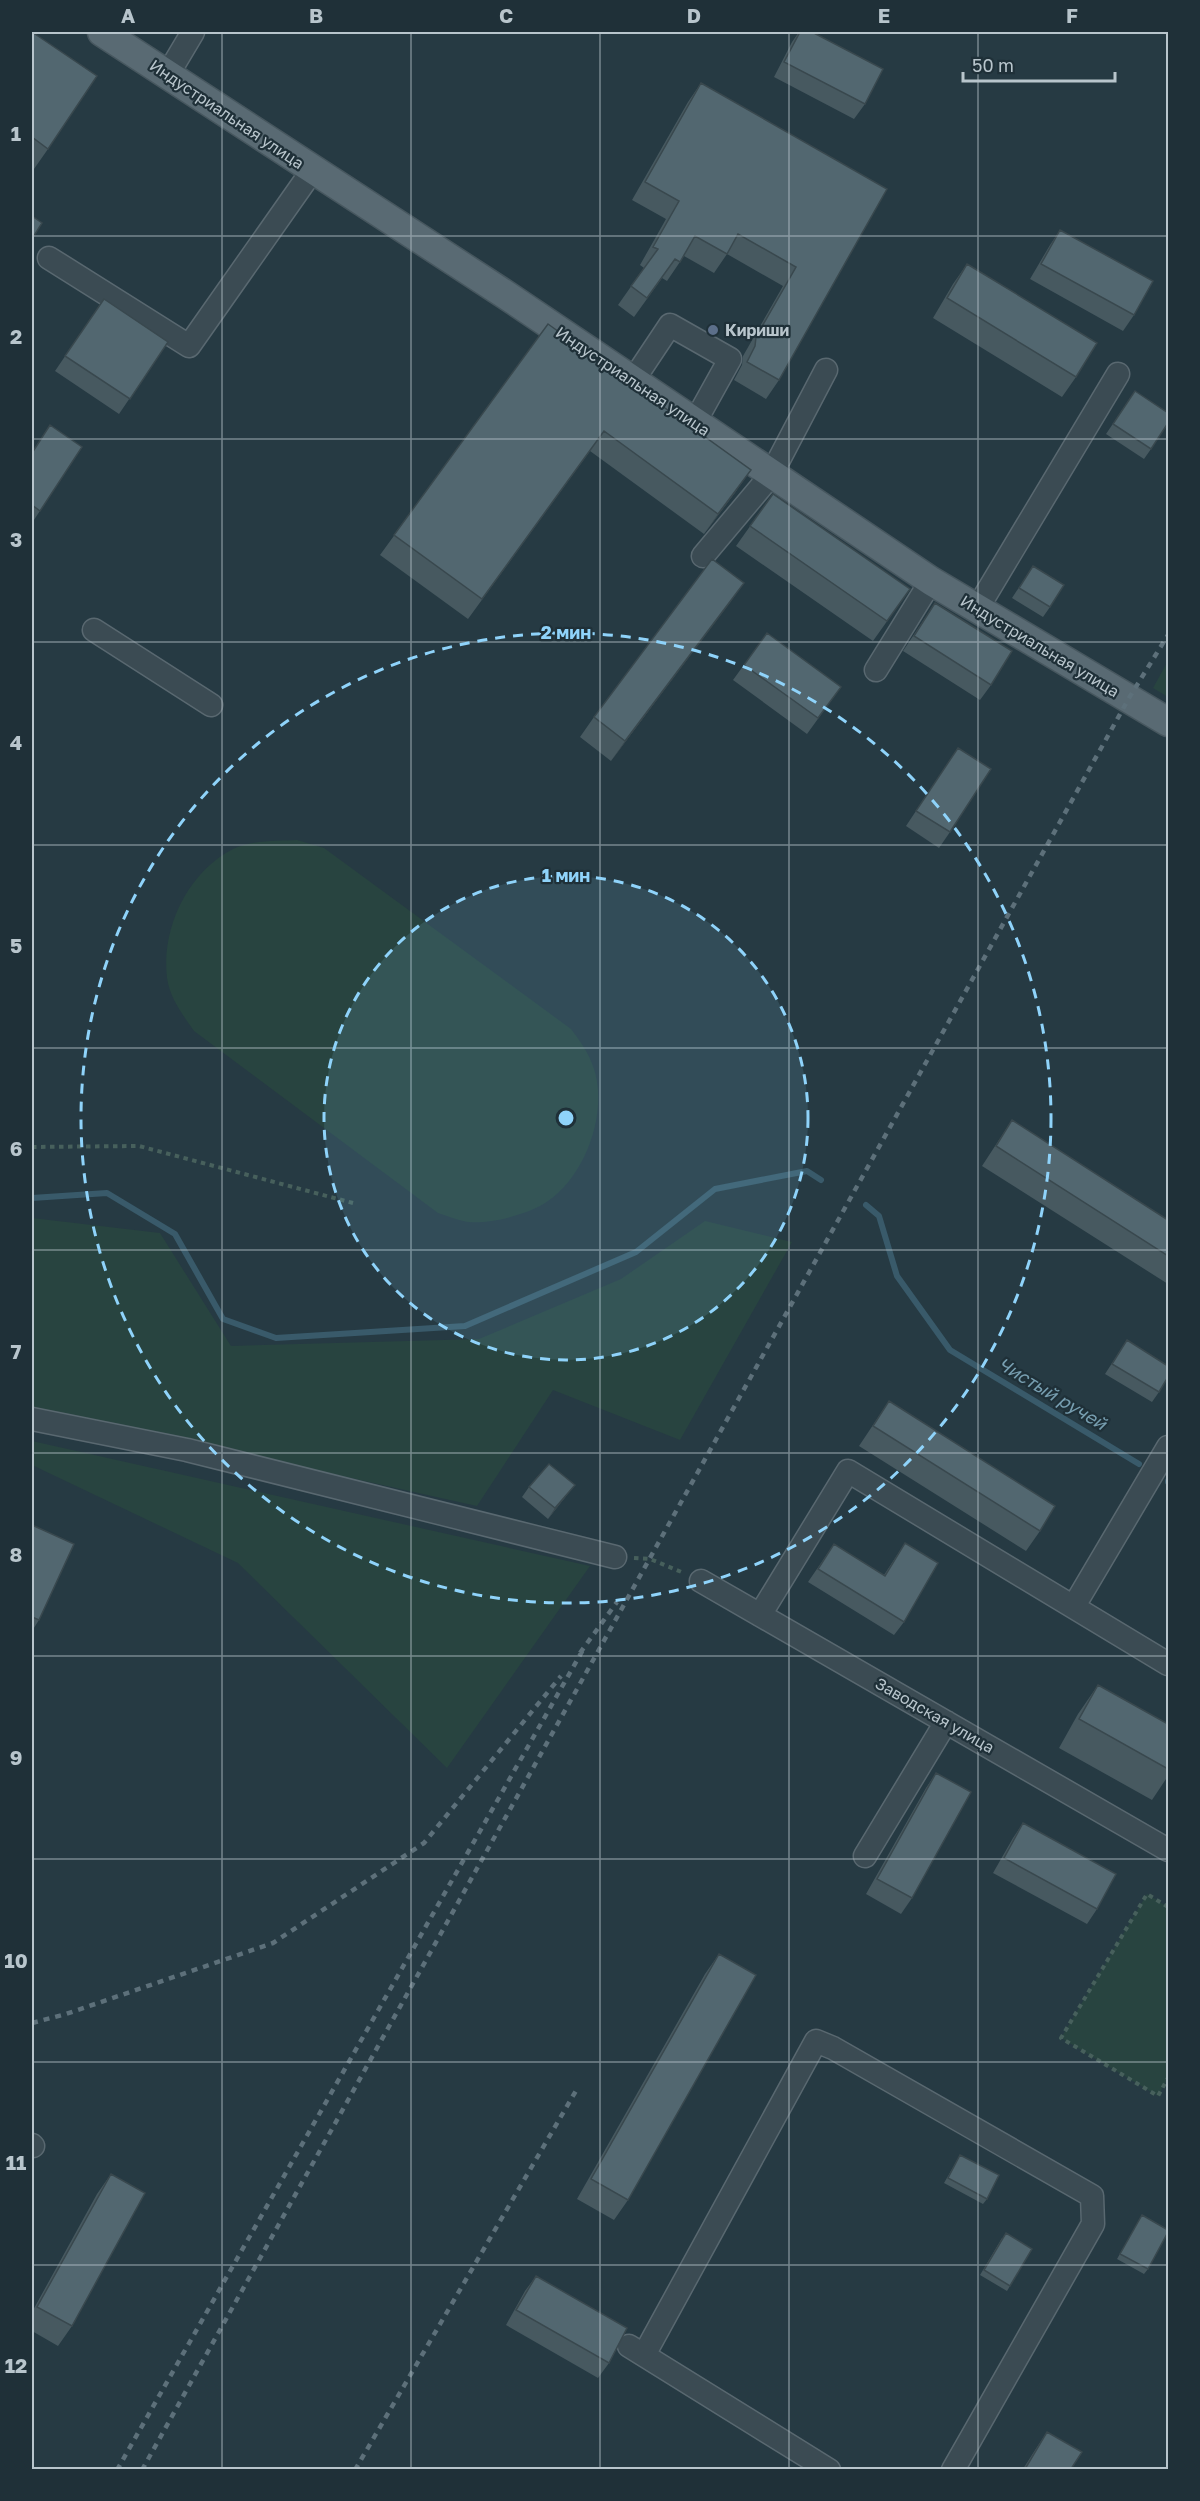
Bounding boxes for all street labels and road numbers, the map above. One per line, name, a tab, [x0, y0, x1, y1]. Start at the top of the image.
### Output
street label: Индустриальная улица	[146, 55, 308, 173]
street label: Индустриальная улица	[552, 322, 714, 440]
street label: Индустриальная улица	[957, 591, 1123, 701]
street label: Заводская улица	[872, 1673, 998, 1757]

